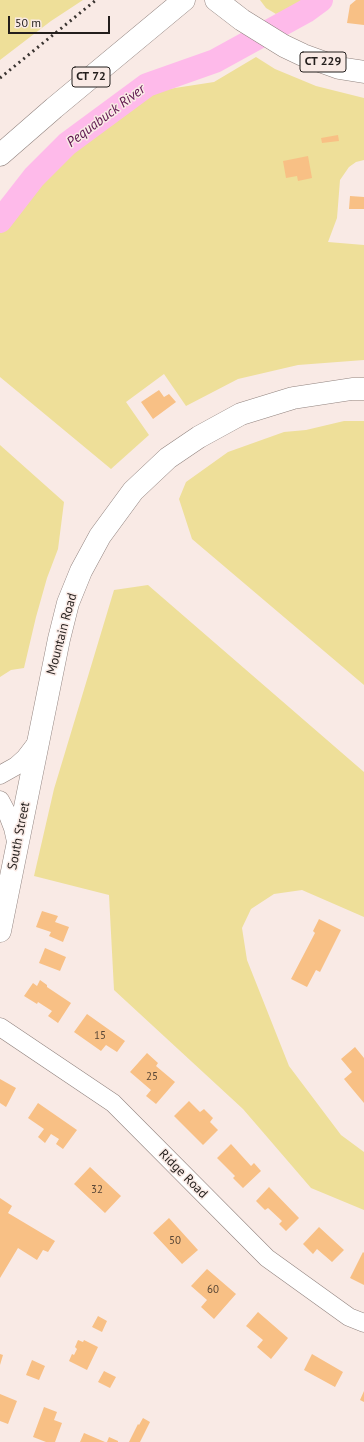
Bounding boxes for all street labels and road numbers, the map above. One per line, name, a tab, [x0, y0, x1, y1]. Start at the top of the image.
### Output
road number: CT 229	[300, 52, 346, 72]
road number: CT 72	[72, 67, 110, 87]
street label: Mountain Road	[44, 592, 80, 676]
street label: South Street	[5, 801, 33, 871]
street label: Ridge Road	[155, 1146, 211, 1202]

